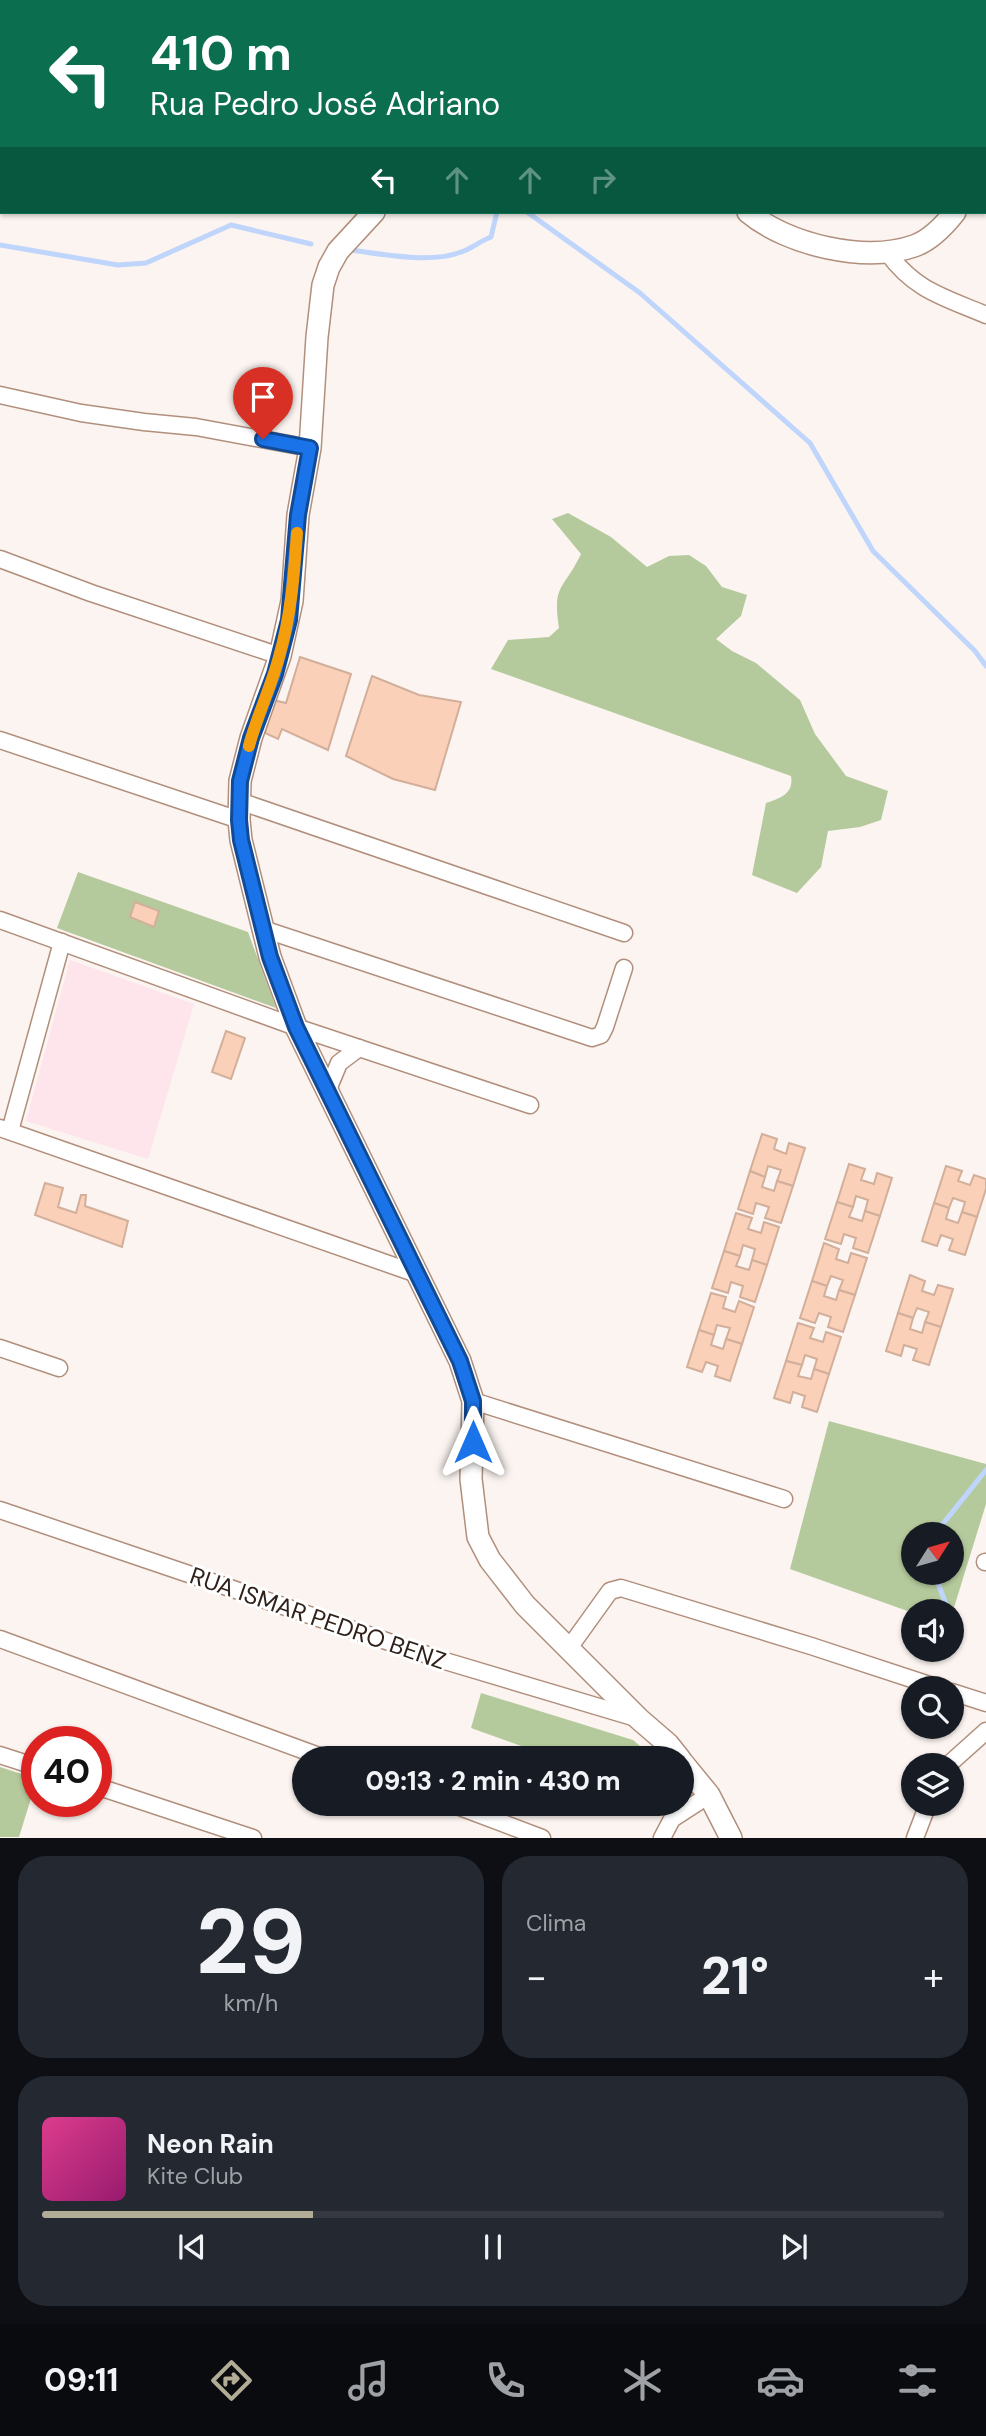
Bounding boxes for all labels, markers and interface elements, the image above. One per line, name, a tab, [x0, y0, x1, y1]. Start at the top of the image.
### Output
text: 410 m	[150, 21, 292, 85]
icon: left	[35, 28, 126, 119]
text: Rua Pedro José Adriano	[150, 83, 500, 125]
icon: left	[365, 161, 403, 199]
icon: ahead	[438, 161, 476, 199]
icon: ahead	[511, 161, 549, 199]
icon: right	[584, 161, 622, 199]
pin	[233, 367, 293, 439]
icon: arrive	[244, 378, 282, 416]
position arrow	[436, 1405, 510, 1479]
north arrow	[901, 1522, 964, 1586]
map controls	[901, 1522, 964, 1816]
street label: RUA ISMAR PEDRO BENZ	[186, 1560, 450, 1676]
button: sound	[901, 1599, 964, 1662]
button: search	[901, 1676, 964, 1739]
speed limit sign: 40	[21, 1726, 112, 1817]
button: layers	[901, 1753, 964, 1816]
text: 09:13 · 2 min · 430 m	[365, 1764, 621, 1798]
text: 29	[196, 1883, 306, 2001]
text: Clima	[526, 1908, 586, 1938]
text: 21°	[701, 1942, 769, 2010]
text: −	[526, 1952, 547, 2002]
text: +	[923, 1952, 944, 2002]
text: km/h	[224, 1988, 278, 2018]
text: Neon Rain	[147, 2127, 274, 2161]
text: Kite Club	[147, 2161, 243, 2191]
icon: previous	[173, 2228, 211, 2266]
icon: pause	[474, 2228, 512, 2266]
icon: next	[775, 2228, 813, 2266]
icon: directions	[207, 2356, 256, 2405]
icon: music	[344, 2356, 393, 2405]
icon: phone	[481, 2356, 530, 2405]
icon: climate	[618, 2356, 667, 2405]
icon: car	[756, 2356, 805, 2405]
icon: filters	[893, 2356, 942, 2405]
text: 09:11	[44, 2359, 118, 2401]

